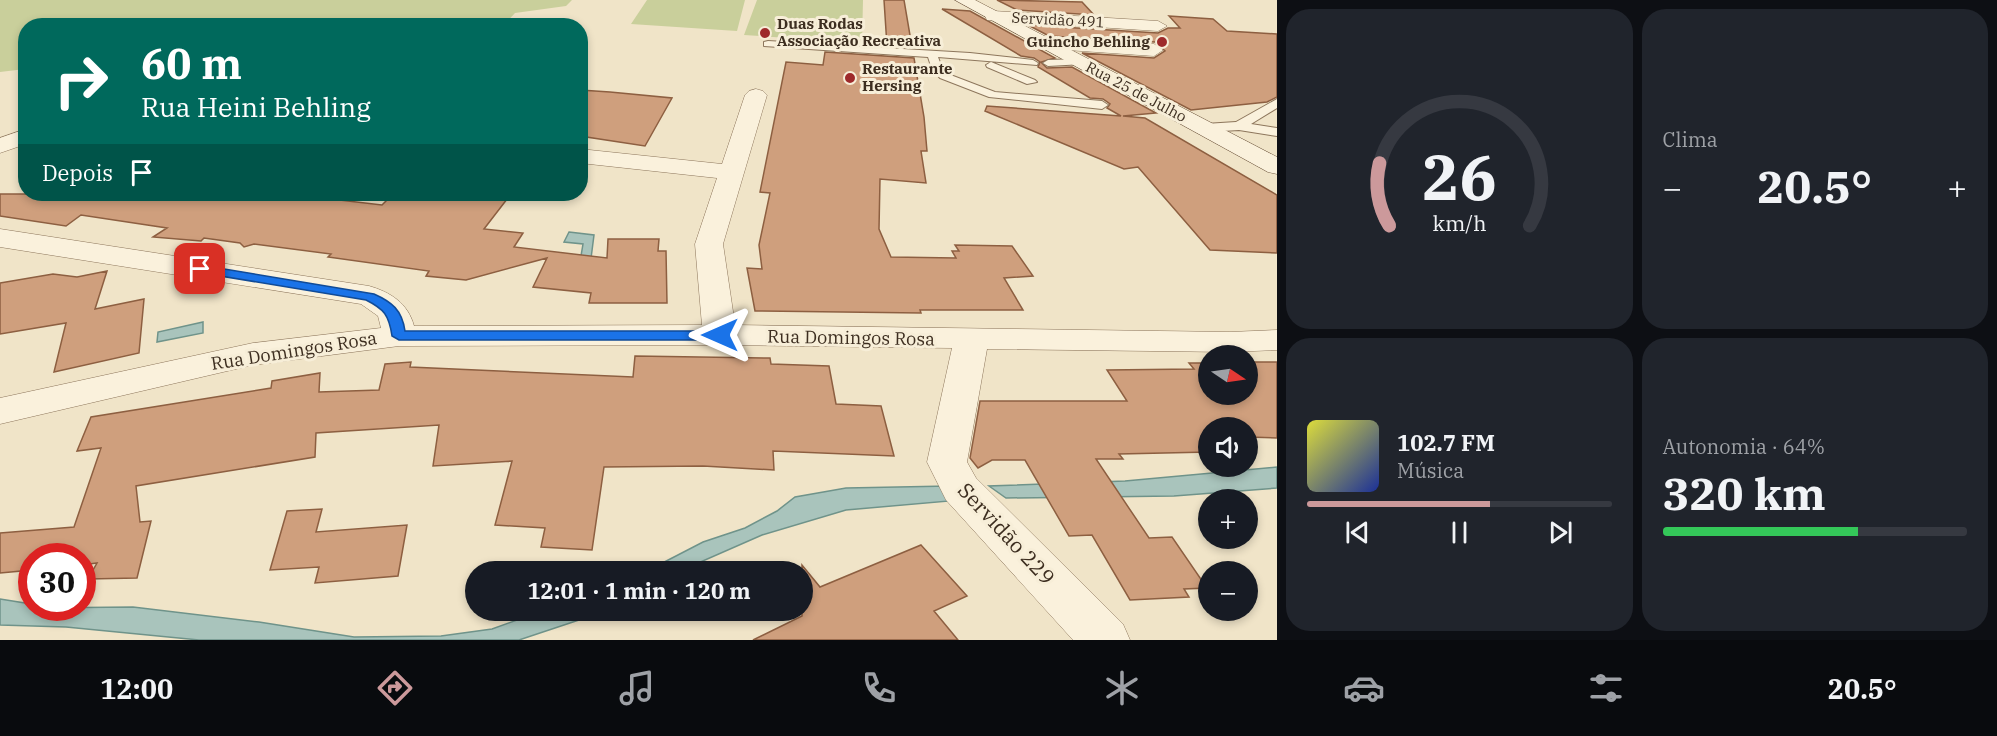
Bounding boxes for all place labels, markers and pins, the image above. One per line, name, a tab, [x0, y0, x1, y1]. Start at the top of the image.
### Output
place label: Duas Rodas Associação Recreativa	[777, 14, 942, 50]
marker: Duas Rodas Associação Recreativa	[758, 26, 772, 40]
place label: Guincho Behling	[1026, 32, 1150, 51]
marker: Guincho Behling	[1155, 35, 1169, 49]
place label: Restaurante Hersing	[862, 59, 953, 95]
marker: Restaurante Hersing	[843, 71, 857, 85]
pin	[174, 243, 225, 294]

